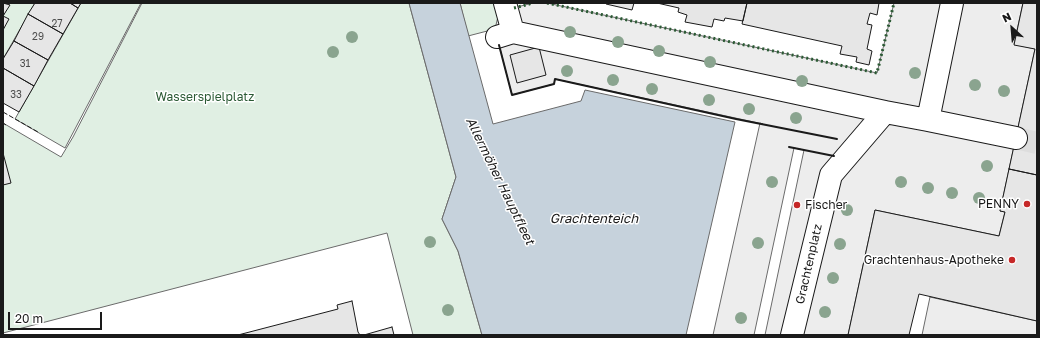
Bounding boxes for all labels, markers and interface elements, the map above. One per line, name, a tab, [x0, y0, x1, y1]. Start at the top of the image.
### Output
north arrow	[992, 8, 1032, 48]
text: N	[1000, 9, 1013, 24]
house number: 27	[51, 18, 63, 30]
house number: 29	[32, 31, 44, 43]
house number: 31	[20, 58, 30, 70]
house number: 33	[10, 89, 22, 101]
park label: Wasserspielplatz	[156, 90, 254, 104]
water label: Allermöher Hauptfleet	[462, 115, 538, 247]
place label: PENNY	[978, 197, 1019, 211]
place label: Fischer	[805, 198, 847, 212]
marker: PENNY	[1022, 199, 1032, 209]
marker: Fischer	[792, 200, 802, 210]
water label: Grachtenteich	[550, 211, 638, 227]
street label: Grachtenplatz	[793, 223, 825, 305]
place label: Grachtenhaus-Apotheke	[864, 253, 1004, 267]
marker: Grachtenhaus-Apotheke	[1007, 255, 1017, 265]
scale bar	[10, 304, 104, 330]
text: 20 m	[15, 311, 43, 326]

